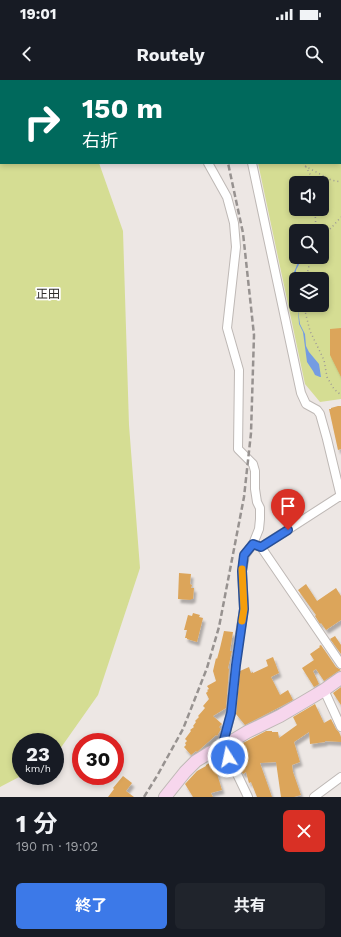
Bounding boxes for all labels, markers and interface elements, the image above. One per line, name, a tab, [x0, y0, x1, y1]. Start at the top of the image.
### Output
text: 19:01	[20, 5, 56, 23]
icon: back	[16, 43, 38, 65]
icon: search	[303, 43, 325, 65]
text: Routely	[136, 44, 205, 65]
text: 150 m	[82, 92, 163, 125]
icon: right	[16, 96, 68, 148]
text: 右折	[82, 130, 118, 151]
map controls	[289, 176, 329, 312]
button: sound	[289, 176, 329, 216]
button: search	[289, 224, 329, 264]
button: layers	[289, 272, 329, 312]
district label: 正田	[36, 287, 60, 301]
pin	[271, 489, 305, 530]
icon: arrive	[277, 495, 299, 517]
speed limit sign: 30	[72, 733, 124, 785]
position arrow	[207, 736, 249, 778]
text: 23	[26, 742, 50, 766]
text: km/h	[25, 763, 51, 774]
text: 1 分	[16, 810, 57, 838]
button: close	[283, 810, 325, 852]
text: 190 m · 19:02	[16, 839, 98, 854]
button: 終了	[16, 883, 167, 929]
button: 共有	[175, 883, 325, 929]

